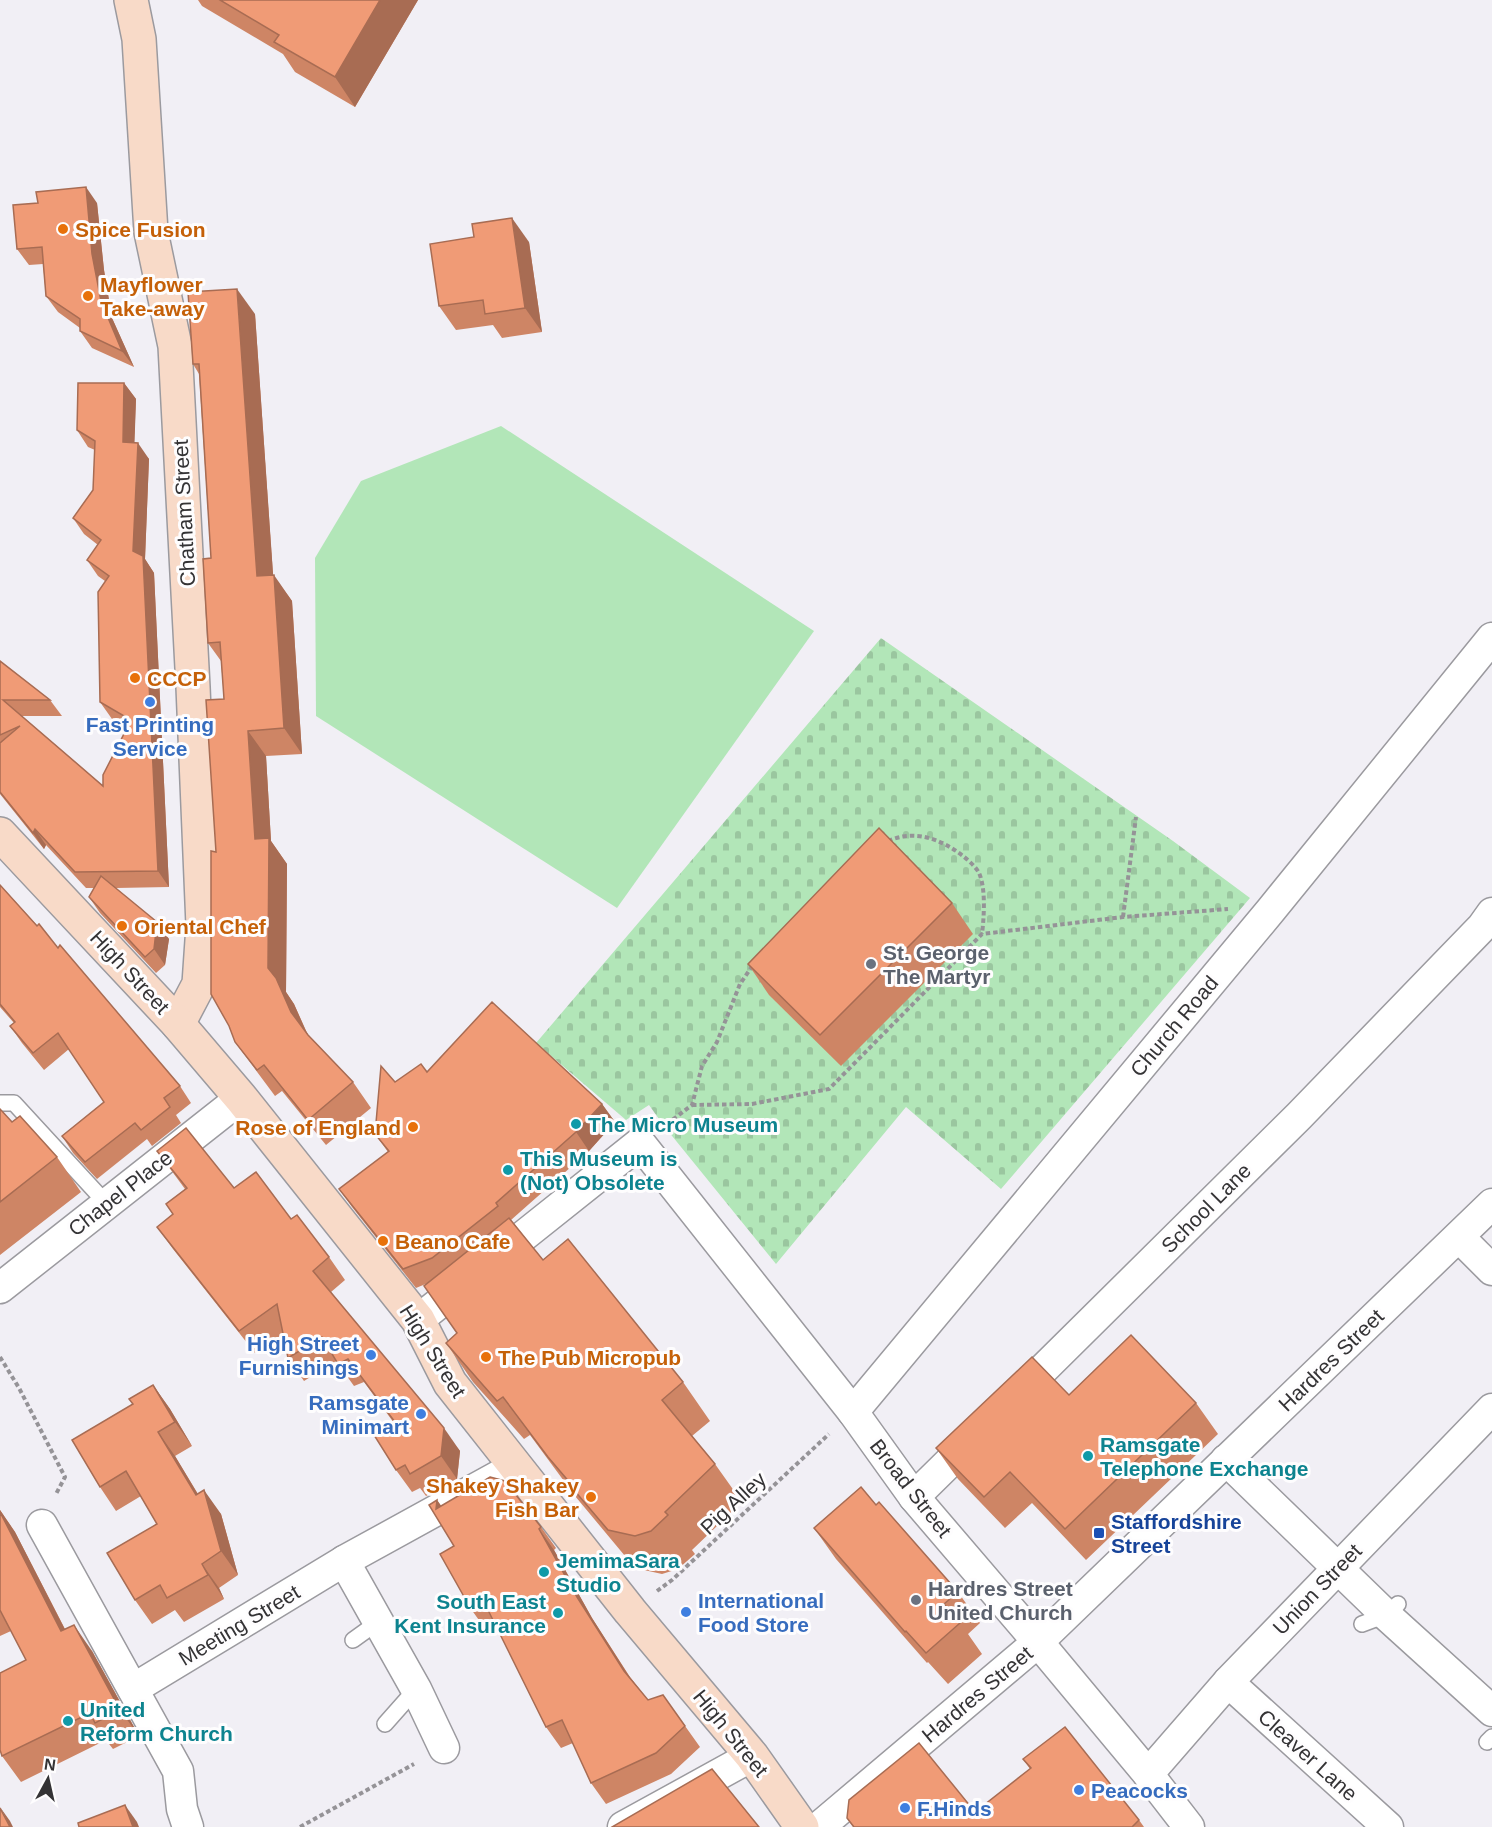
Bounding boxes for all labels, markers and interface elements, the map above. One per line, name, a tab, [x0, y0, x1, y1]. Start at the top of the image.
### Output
place label: Spice Fusion	[75, 218, 206, 241]
marker: Spice Fusion	[56, 222, 70, 236]
place label: Mayflower Take-away	[100, 273, 205, 320]
marker: Mayflower Take-away	[81, 289, 95, 303]
street label: Chatham Street	[169, 439, 199, 587]
place label: CCCP	[147, 667, 207, 690]
marker: CCCP	[128, 671, 142, 685]
marker: Fast Printing Service	[143, 695, 157, 709]
place label: Fast Printing Service	[86, 713, 214, 760]
place label: Oriental Chef	[134, 915, 267, 938]
marker: Oriental Chef	[115, 919, 129, 933]
street label: High Street	[86, 926, 174, 1018]
place label: St. George The Martyr	[883, 941, 990, 988]
marker: St. George The Martyr	[864, 957, 878, 971]
street label: Church Road	[1125, 971, 1223, 1081]
place label: The Micro Museum	[588, 1113, 778, 1136]
place label: Rose of England	[235, 1116, 401, 1139]
marker: The Micro Museum	[569, 1117, 583, 1131]
marker: Rose of England	[406, 1120, 420, 1134]
street label: Chapel Place	[64, 1145, 176, 1241]
place label: This Museum is (Not) Obsolete	[520, 1147, 678, 1194]
street label: School Lane	[1157, 1159, 1255, 1257]
marker: This Museum is (Not) Obsolete	[501, 1163, 515, 1177]
place label: Beano Cafe	[395, 1230, 511, 1253]
marker: Beano Cafe	[376, 1234, 390, 1248]
street label: High Street	[395, 1300, 471, 1402]
street label: Hardres Street	[1274, 1304, 1388, 1416]
place label: High Street Furnishings	[239, 1332, 359, 1379]
place label: The Pub Micropub	[498, 1346, 681, 1369]
marker: High Street Furnishings	[364, 1348, 378, 1362]
marker: The Pub Micropub	[479, 1350, 493, 1364]
place label: Ramsgate Minimart	[309, 1391, 409, 1438]
marker: Ramsgate Minimart	[414, 1407, 428, 1421]
place label: Ramsgate Telephone Exchange	[1100, 1433, 1309, 1480]
street label: Broad Street	[866, 1434, 956, 1542]
marker: Ramsgate Telephone Exchange	[1081, 1449, 1095, 1463]
street label: Pig Alley	[696, 1467, 771, 1539]
place label: Shakey Shakey Fish Bar	[426, 1474, 579, 1521]
marker: Shakey Shakey Fish Bar	[584, 1490, 598, 1504]
place label: Staffordshire Street	[1111, 1510, 1242, 1557]
marker: Staffordshire Street	[1092, 1526, 1106, 1540]
street label: Union Street	[1268, 1539, 1366, 1639]
place label: JemimaSara Studio	[556, 1549, 680, 1596]
marker: JemimaSara Studio	[537, 1565, 551, 1579]
place label: Hardres Street United Church	[928, 1577, 1073, 1624]
street label: Meeting Street	[175, 1580, 304, 1670]
place label: International Food Store	[698, 1589, 824, 1636]
place label: South East Kent Insurance	[394, 1590, 546, 1637]
marker: Hardres Street United Church	[909, 1593, 923, 1607]
marker: International Food Store	[679, 1605, 693, 1619]
marker: South East Kent Insurance	[551, 1606, 565, 1620]
street label: Hardres Street	[917, 1641, 1037, 1747]
street label: High Street	[689, 1685, 773, 1781]
place label: United Reform Church	[80, 1698, 233, 1745]
street label: Cleaver Lane	[1254, 1705, 1362, 1805]
marker: United Reform Church	[61, 1714, 75, 1728]
north arrow	[18, 1749, 78, 1809]
text: N	[43, 1755, 57, 1774]
place label: Peacocks	[1091, 1779, 1188, 1802]
marker: Peacocks	[1072, 1783, 1086, 1797]
place label: F.Hinds	[917, 1797, 992, 1820]
marker: F.Hinds	[898, 1801, 912, 1815]

